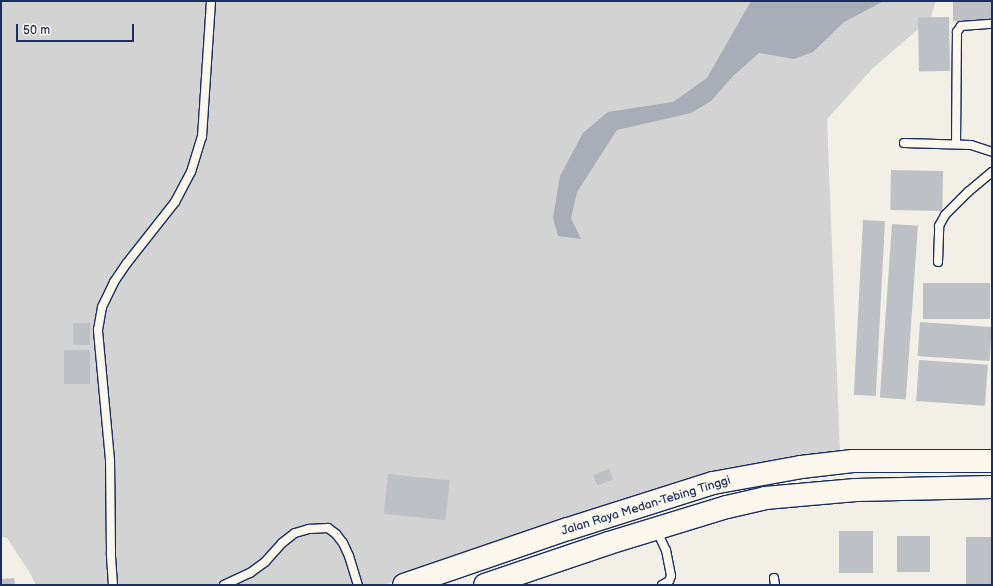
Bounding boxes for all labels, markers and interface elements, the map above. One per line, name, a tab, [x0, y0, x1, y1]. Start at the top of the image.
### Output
scale bar	[18, 16, 136, 42]
text: 50 m	[23, 23, 50, 38]
street label: Jalan Raya Medan-Tebing Tinggi	[559, 473, 733, 539]

